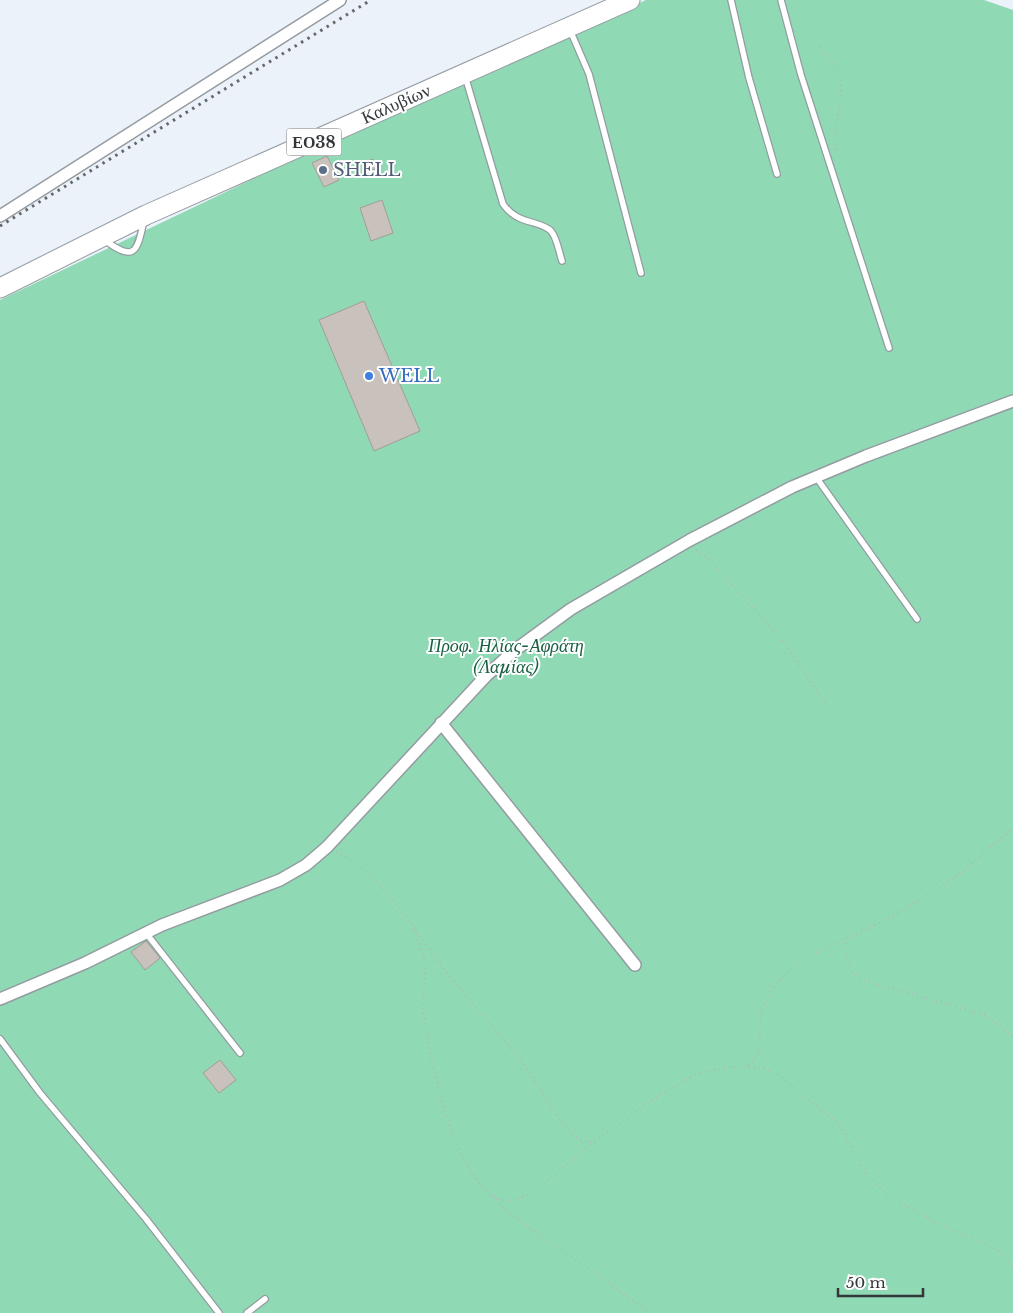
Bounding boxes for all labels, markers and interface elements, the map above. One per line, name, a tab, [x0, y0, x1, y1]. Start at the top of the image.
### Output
street label: Καλυβίων	[358, 79, 434, 129]
road number: ΕΟ38	[286, 128, 342, 156]
place label: SHELL	[333, 159, 401, 181]
marker: SHELL	[317, 164, 329, 176]
place label: WELL	[378, 365, 439, 387]
marker: WELL	[363, 370, 375, 382]
park label: Προφ. Ηλίας-Αφράτη (Λαμίας)	[427, 635, 584, 678]
scale bar	[838, 1266, 923, 1298]
text: 50 m	[846, 1273, 886, 1292]

